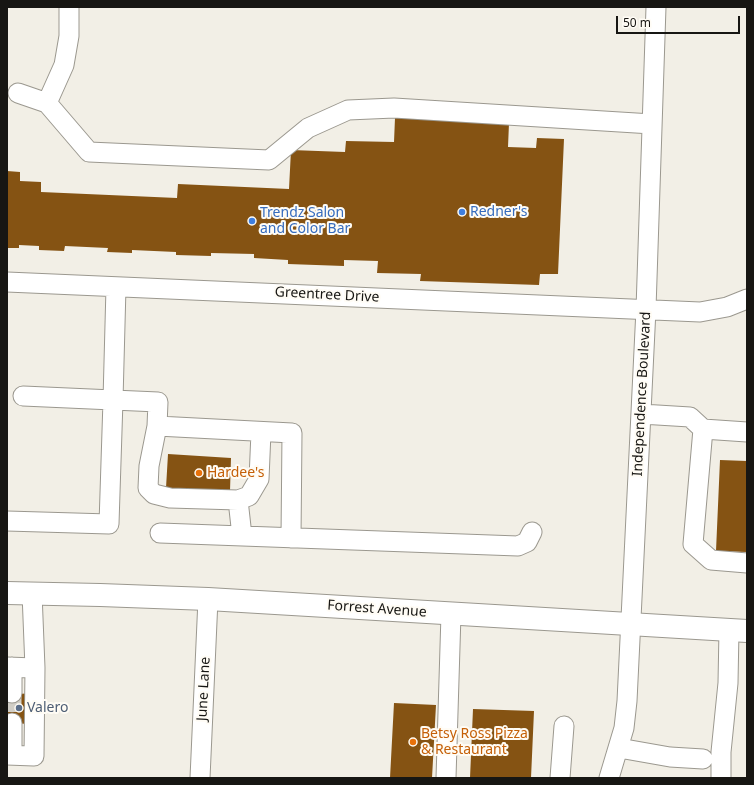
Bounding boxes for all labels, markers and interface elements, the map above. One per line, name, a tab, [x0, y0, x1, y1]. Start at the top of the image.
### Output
scale bar	[618, 8, 742, 34]
text: 50 m	[623, 14, 651, 31]
place label: Redner's	[470, 204, 528, 220]
place label: Trendz Salon and Color Bar	[260, 205, 350, 238]
marker: Redner's	[457, 207, 467, 217]
marker: Trendz Salon and Color Bar	[247, 216, 257, 226]
street label: Greentree Drive	[274, 284, 380, 306]
street label: Independence Boulevard	[629, 311, 655, 477]
place label: Hardee's	[207, 465, 264, 481]
marker: Hardee's	[194, 468, 204, 478]
street label: Forrest Avenue	[327, 597, 427, 621]
street label: June Lane	[194, 656, 214, 722]
place label: Valero	[27, 700, 68, 716]
marker: Valero	[14, 703, 24, 713]
place label: Betsy Ross Pizza & Restaurant	[421, 726, 528, 758]
marker: Betsy Ross Pizza & Restaurant	[408, 737, 418, 747]

